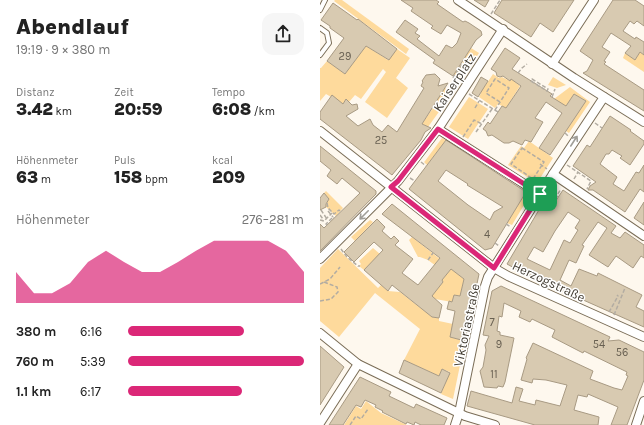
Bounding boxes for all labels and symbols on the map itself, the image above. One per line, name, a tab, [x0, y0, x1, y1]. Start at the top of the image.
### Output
house number: 29	[339, 50, 351, 63]
street label: Kaiserplatz	[430, 50, 479, 114]
house number: 25	[375, 134, 387, 147]
one-way arrow	[571, 135, 579, 147]
pin	[523, 177, 557, 211]
one-way arrow	[359, 210, 369, 220]
house number: 4	[484, 228, 490, 241]
street label: Herzogstraße	[510, 258, 588, 305]
street label: Viktoriastraße	[450, 282, 483, 368]
house number: 7	[489, 316, 495, 329]
house number: 9	[496, 338, 502, 351]
house number: 54	[593, 338, 605, 351]
house number: 56	[616, 346, 628, 359]
house number: 11	[490, 368, 498, 381]

